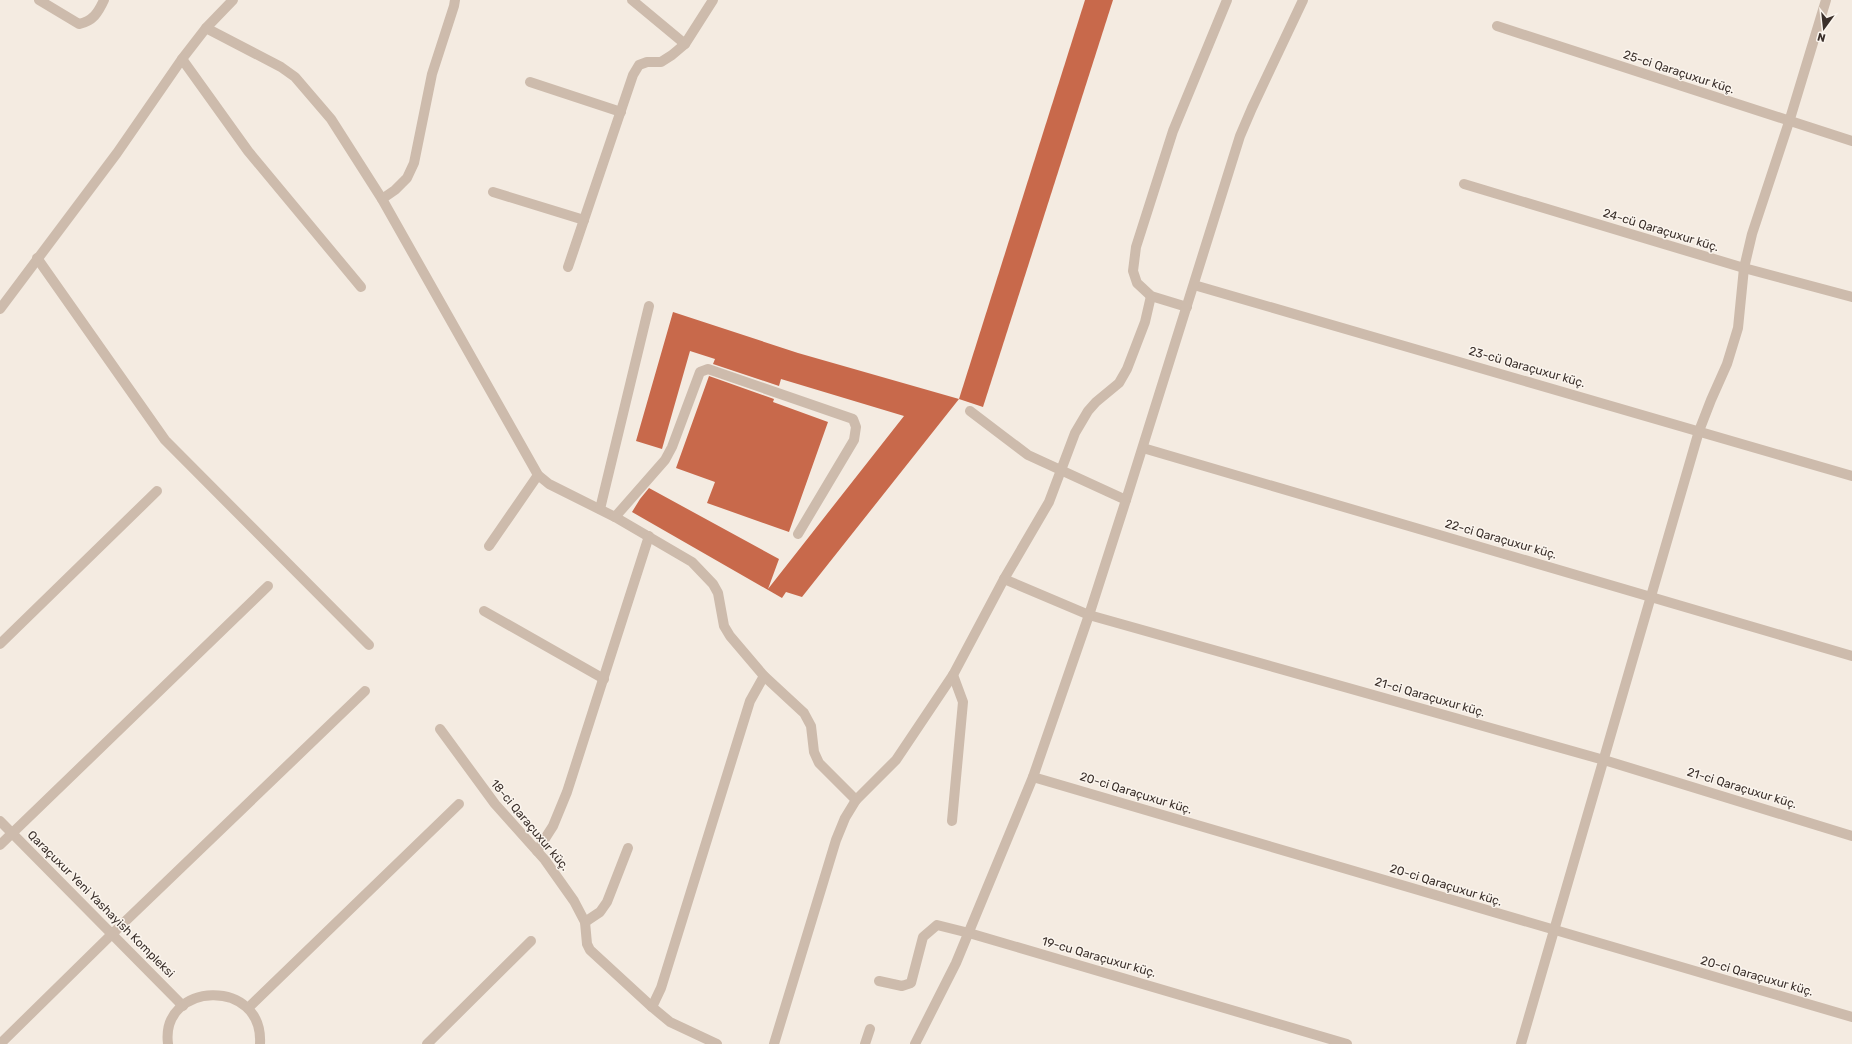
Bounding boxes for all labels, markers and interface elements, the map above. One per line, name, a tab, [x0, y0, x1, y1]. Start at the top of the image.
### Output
north arrow	[1804, 8, 1844, 48]
text: N	[1816, 30, 1827, 44]
street label: 25-ci Qaraçuxur küç.	[1622, 47, 1736, 97]
street label: 24-cü Qaraçuxur küç.	[1601, 206, 1721, 254]
street label: 23-cü Qaraçuxur küç.	[1467, 344, 1587, 390]
street label: 22-ci Qaraçuxur küç.	[1443, 516, 1559, 562]
street label: 21-ci Qaraçuxur küç.	[1373, 675, 1487, 719]
street label: 21-ci Qaraçuxur küç.	[1685, 765, 1799, 811]
street label: 20-ci Qaraçuxur küç.	[1078, 769, 1194, 817]
street label: 18-ci Qaraçuxur küç.	[488, 777, 572, 873]
street label: Qaraçuxur Yeni Yashayish Kompleksi	[25, 828, 177, 980]
street label: 20-ci Qaraçuxur küç.	[1388, 861, 1504, 909]
street label: 19-cu Qaraçuxur küç.	[1040, 934, 1158, 980]
street label: 20-ci Qaraçuxur küç.	[1699, 953, 1815, 999]

